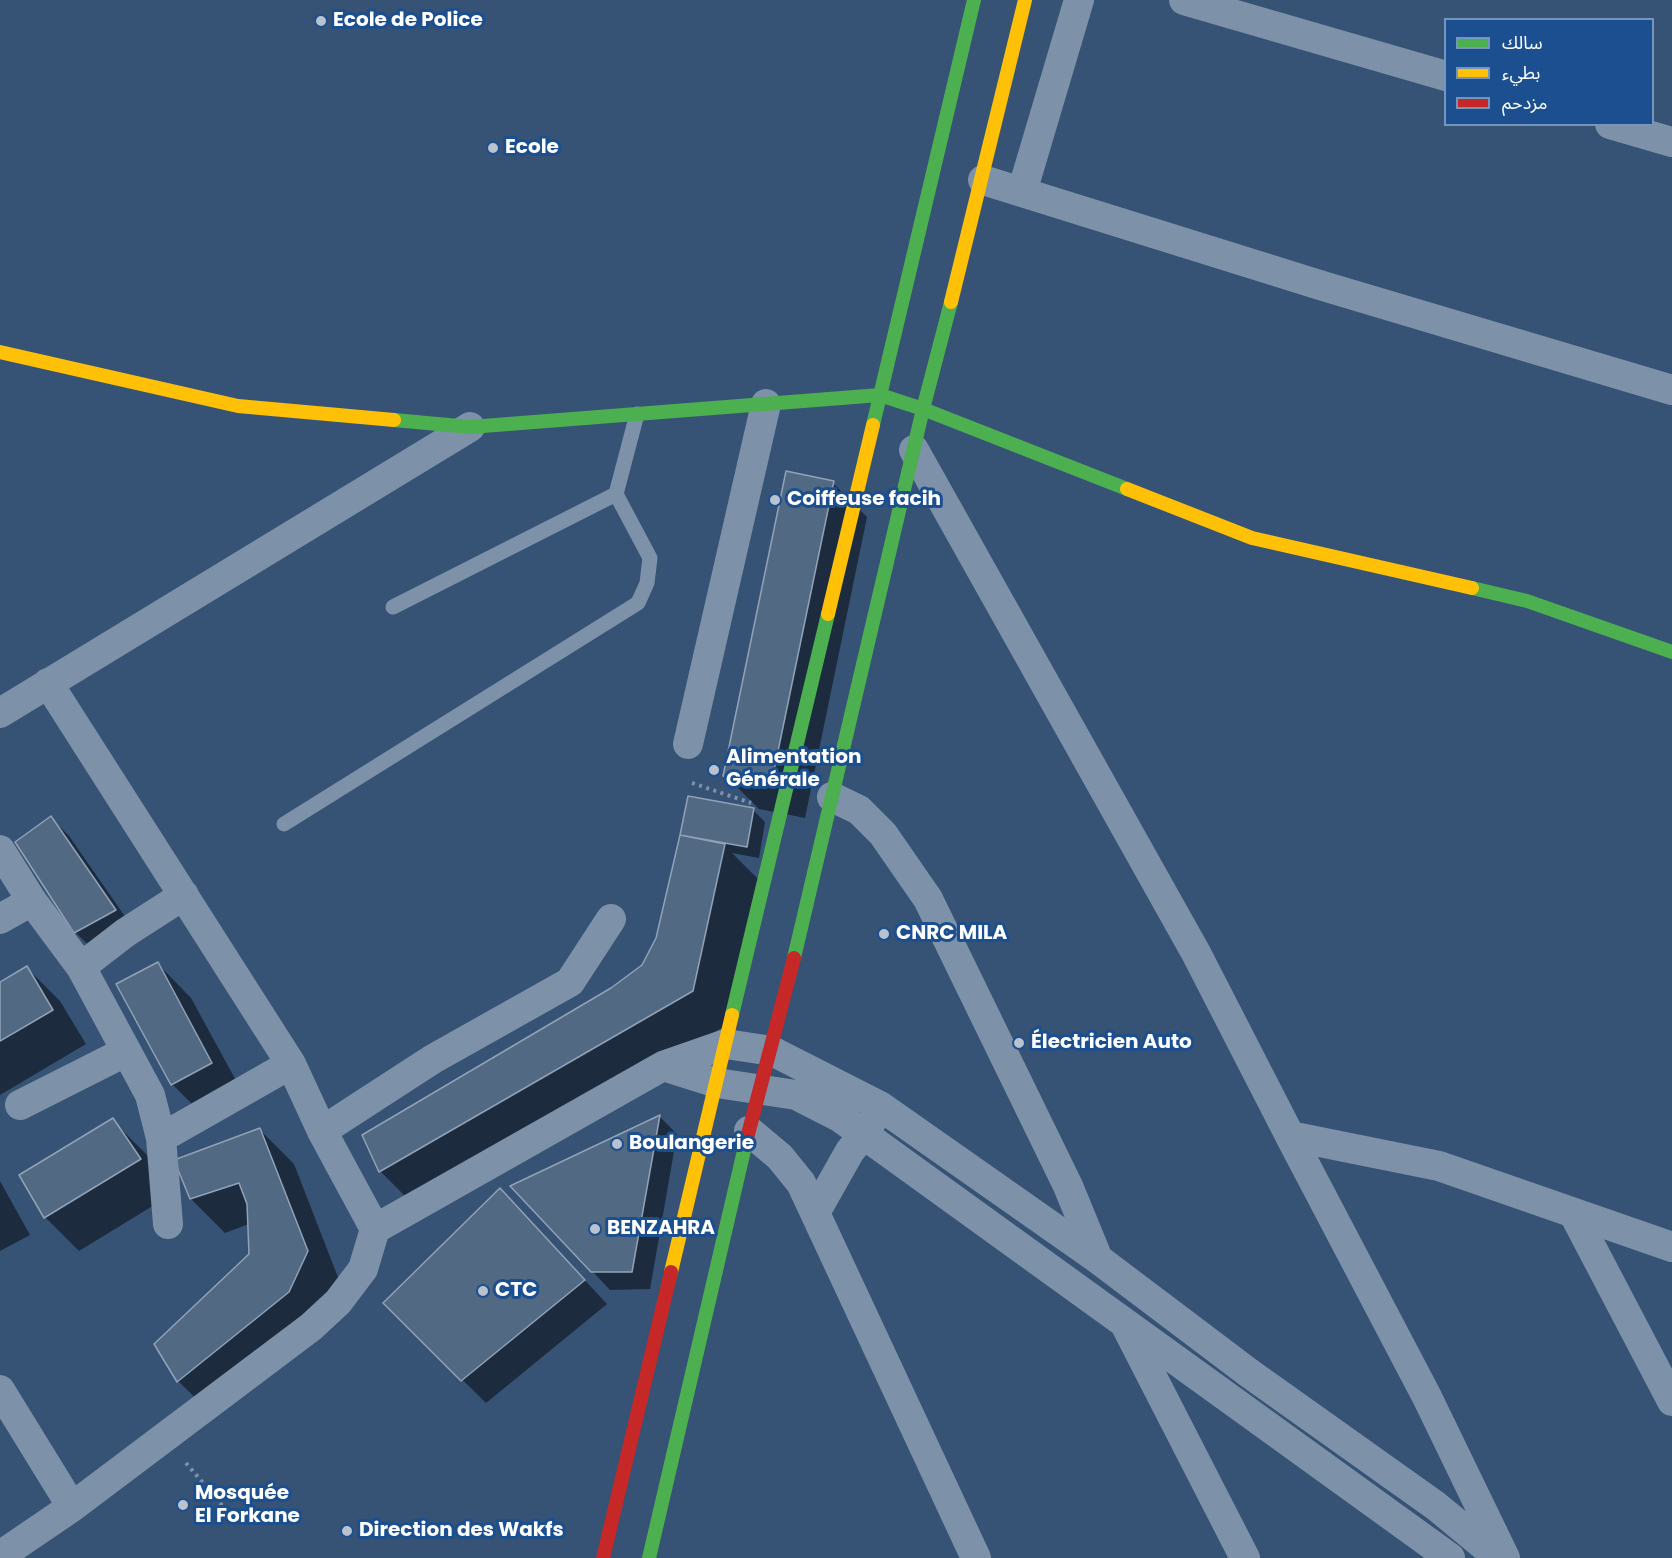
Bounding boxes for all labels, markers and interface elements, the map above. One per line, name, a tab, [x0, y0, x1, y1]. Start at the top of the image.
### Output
place label: Ecole de Police	[333, 9, 483, 33]
marker: Ecole de Police	[314, 14, 328, 28]
legend	[1444, 18, 1654, 126]
text: سالك	[1502, 30, 1543, 55]
text: بطيء	[1502, 60, 1540, 85]
text: مزدحم	[1502, 90, 1547, 115]
place label: Ecole	[505, 136, 559, 160]
marker: Ecole	[486, 141, 500, 155]
place label: Coiffeuse facih	[787, 488, 941, 512]
marker: Coiffeuse facih	[768, 493, 782, 507]
place label: Alimentation Générale	[726, 746, 861, 793]
marker: Alimentation Générale	[707, 763, 721, 777]
place label: CNRC MILA	[896, 922, 1007, 946]
marker: CNRC MILA	[877, 927, 891, 941]
place label: Électricien Auto	[1031, 1031, 1192, 1055]
marker: Électricien Auto	[1012, 1036, 1026, 1050]
place label: Boulangerie	[629, 1132, 754, 1156]
marker: Boulangerie	[610, 1137, 624, 1151]
place label: BENZAHRA	[607, 1217, 715, 1241]
marker: BENZAHRA	[588, 1222, 602, 1236]
place label: CTC	[495, 1279, 537, 1303]
marker: CTC	[476, 1284, 490, 1298]
place label: Mosquée El Forkane	[195, 1482, 300, 1529]
marker: Mosquée El Forkane	[176, 1498, 190, 1512]
place label: Direction des Wakfs	[359, 1519, 564, 1543]
marker: Direction des Wakfs	[340, 1524, 354, 1538]

